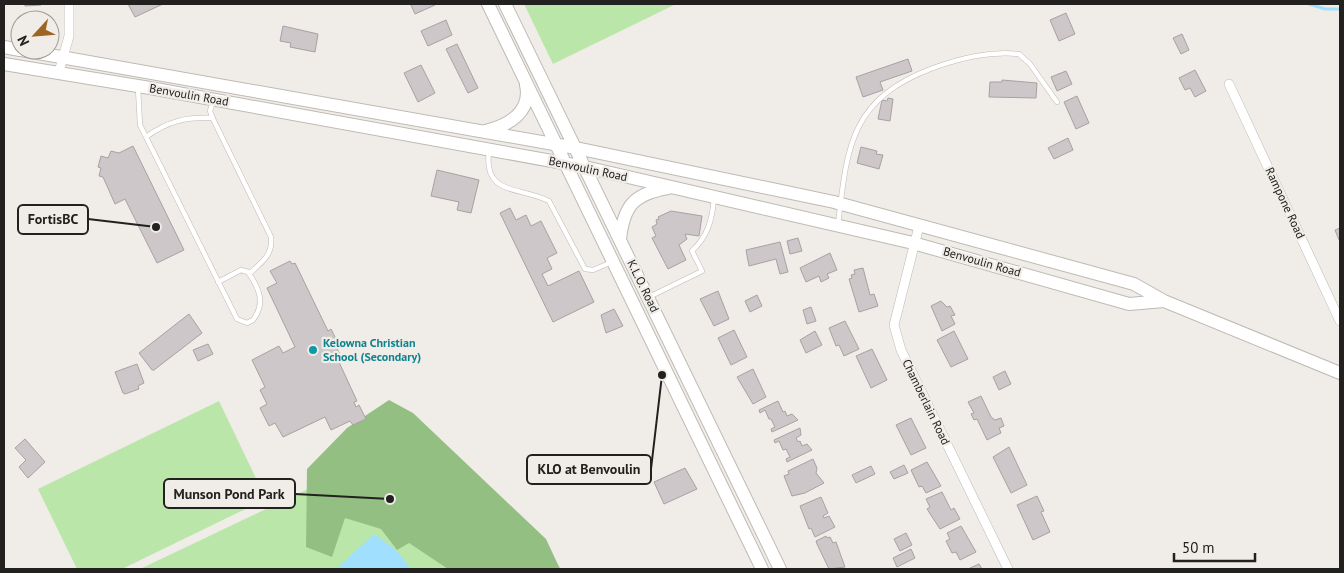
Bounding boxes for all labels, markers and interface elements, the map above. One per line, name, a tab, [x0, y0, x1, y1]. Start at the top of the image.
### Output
north arrow	[10, 10, 60, 60]
text: N	[13, 33, 33, 49]
street label: Benvoulin Road	[148, 80, 230, 109]
street label: Benvoulin Road	[547, 153, 629, 184]
street label: Rampone Road	[1262, 165, 1309, 241]
callout: FortisBC	[18, 205, 88, 234]
text: FortisBC	[28, 210, 78, 228]
street label: Benvoulin Road	[942, 243, 1023, 280]
street label: K.L.O. Road	[624, 257, 663, 315]
place label: Kelowna Christian School (Secondary)	[323, 335, 421, 364]
marker: Kelowna Christian School (Secondary)	[307, 344, 319, 356]
street label: Chamberlain Road	[899, 356, 954, 447]
callout: KLO at Benvoulin	[527, 455, 651, 484]
text: KLO at Benvoulin	[538, 460, 640, 478]
callout: Munson Pond Park	[164, 479, 295, 508]
text: Munson Pond Park	[173, 485, 285, 503]
scale bar	[1174, 530, 1255, 562]
text: 50 m	[1182, 538, 1215, 557]

